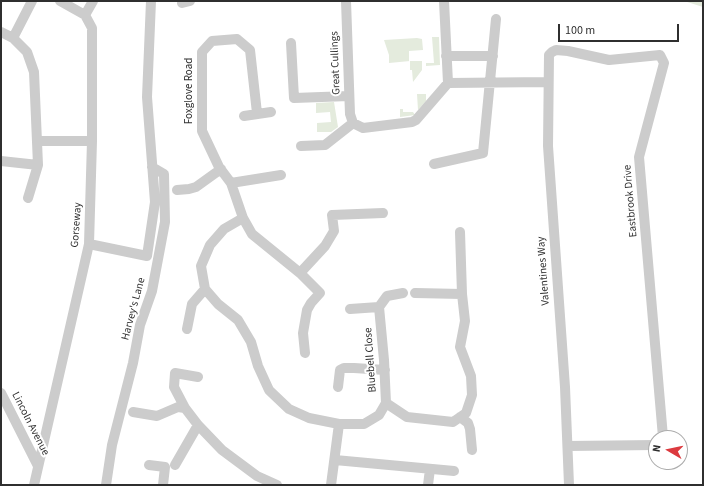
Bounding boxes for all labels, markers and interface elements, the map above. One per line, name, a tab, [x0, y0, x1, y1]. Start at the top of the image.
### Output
scale bar	[560, 16, 681, 42]
text: 100 m	[565, 22, 595, 39]
street label: Great Cullings	[328, 31, 344, 95]
street label: Foxglove Road	[183, 58, 197, 124]
street label: Eastbrook Drive	[621, 164, 641, 238]
street label: Gorseway	[69, 202, 85, 248]
street label: Valentines Way	[535, 236, 553, 306]
street label: Harvey's Lane	[119, 276, 149, 342]
street label: Bluebell Close	[362, 327, 380, 393]
street label: Lincoln Avenue	[8, 390, 52, 458]
north arrow	[648, 430, 688, 470]
text: N	[649, 443, 665, 453]

